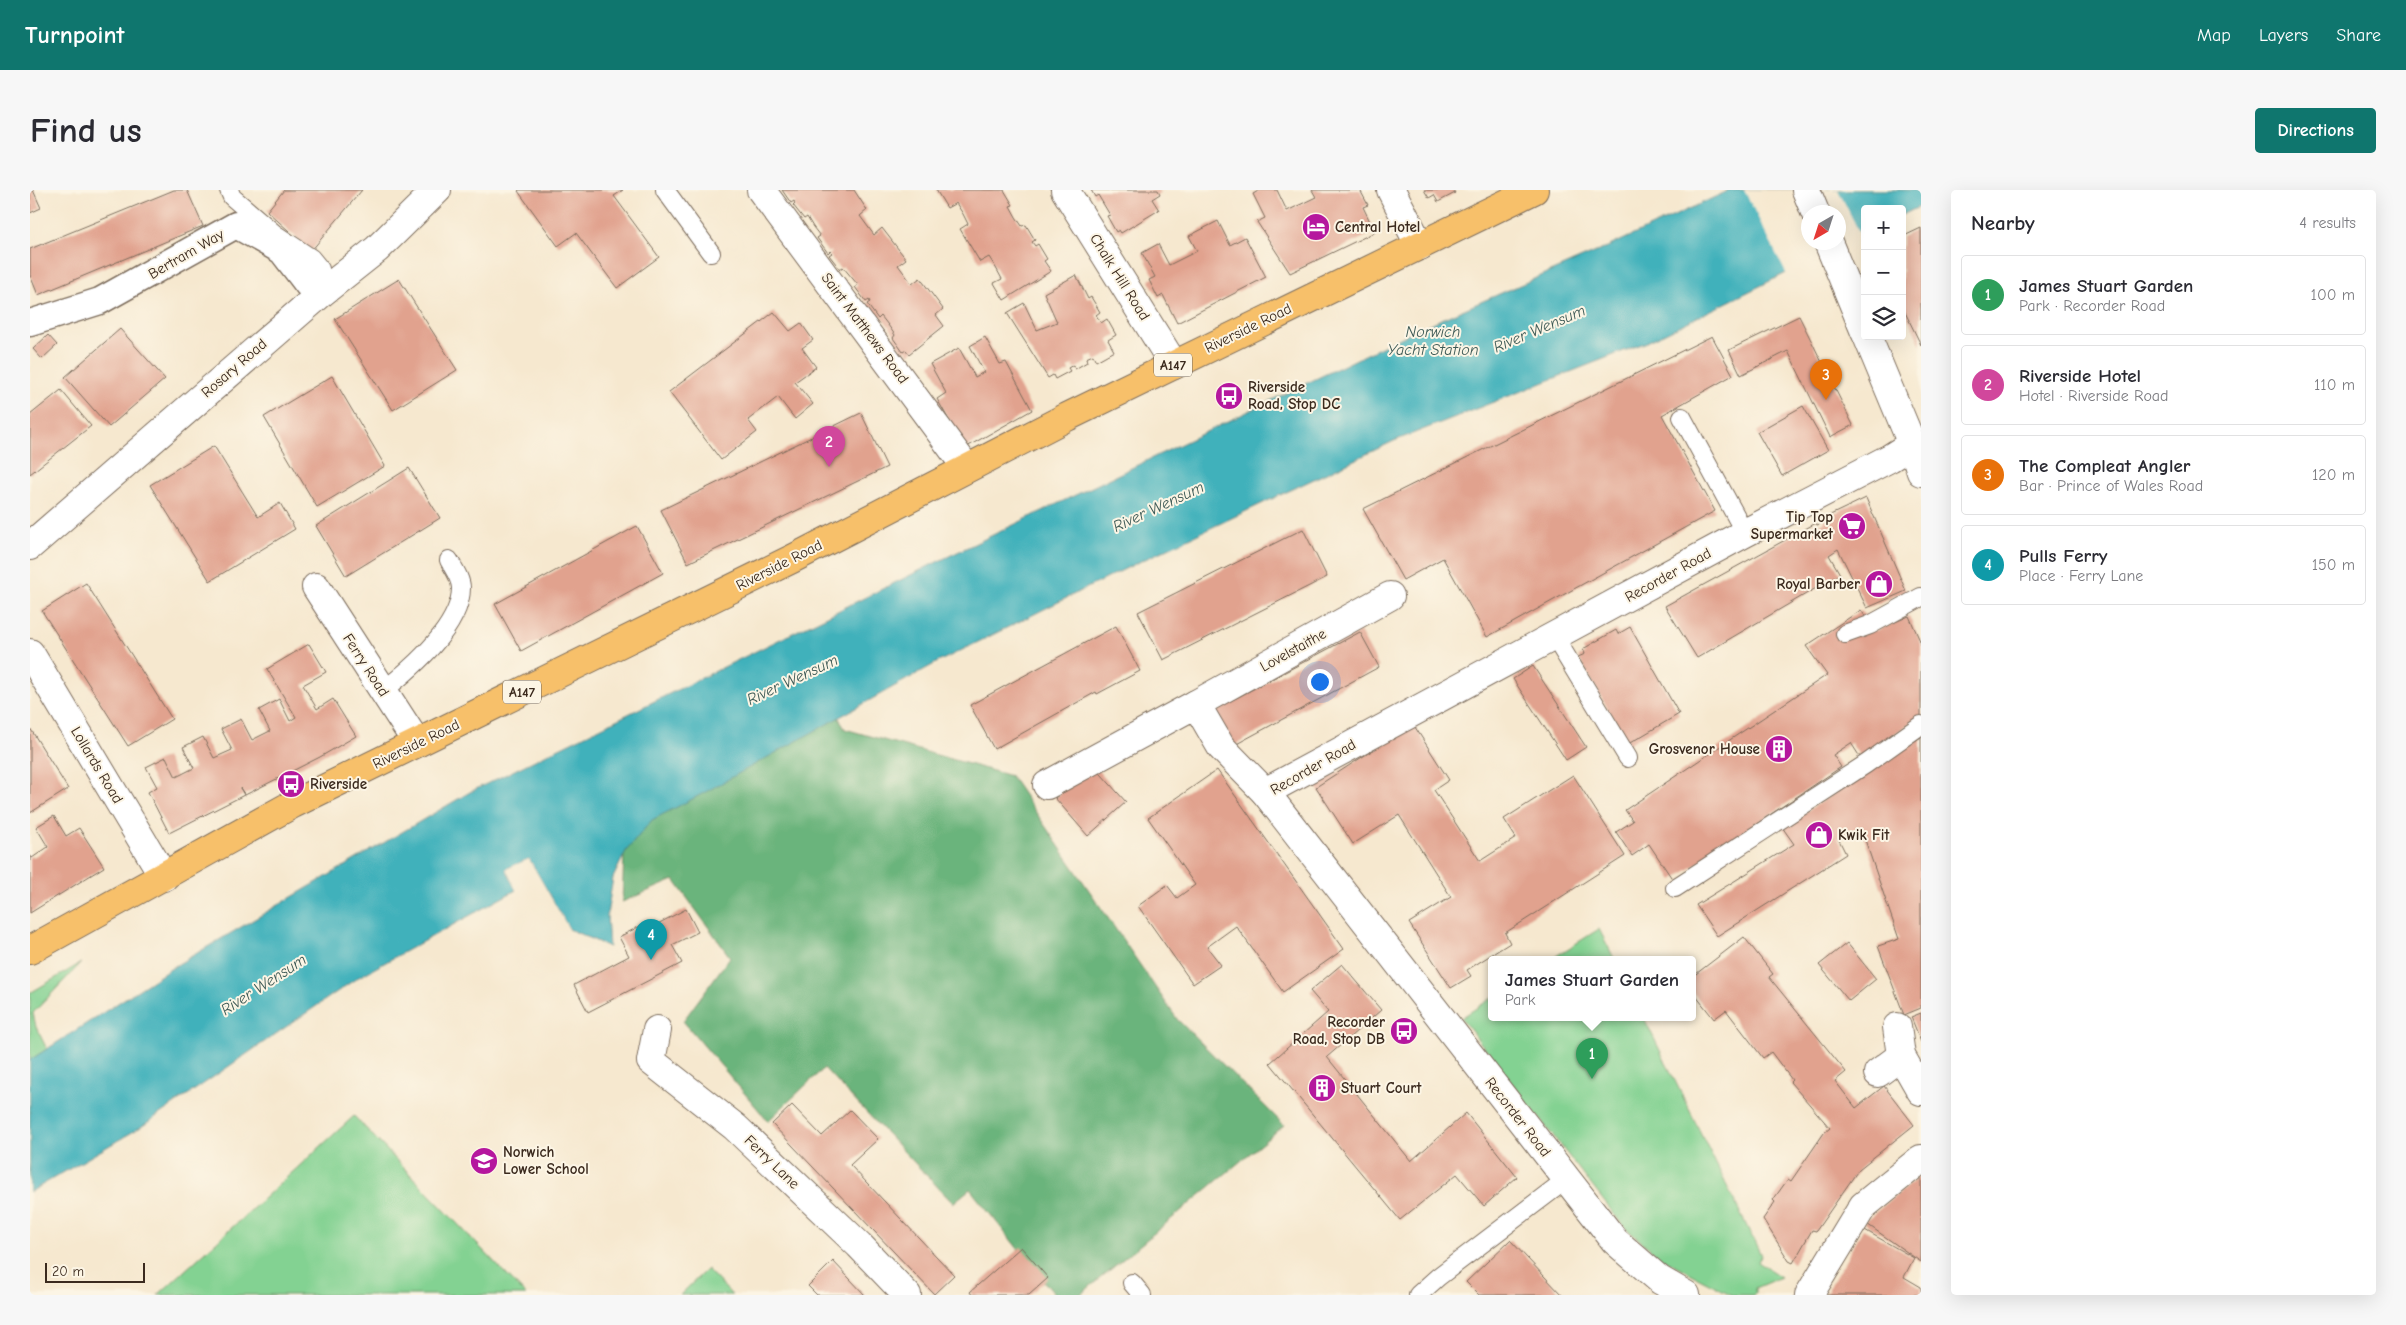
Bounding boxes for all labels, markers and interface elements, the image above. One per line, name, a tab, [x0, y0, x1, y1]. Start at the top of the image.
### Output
text: Turnpoint	[25, 21, 124, 49]
text: Map	[2197, 25, 2231, 46]
text: Layers	[2259, 25, 2308, 46]
text: Share	[2336, 25, 2381, 46]
button: Directions	[2255, 108, 2376, 153]
text: Find us	[30, 110, 142, 151]
north arrow	[1801, 205, 1846, 250]
map controls	[1861, 205, 1906, 340]
button: +	[1861, 205, 1906, 250]
text: Nearby	[1971, 211, 2035, 235]
hotel icon: Central Hotel	[1301, 212, 1331, 242]
text: 4 results	[2299, 214, 2356, 232]
place label: Central Hotel	[1335, 218, 1420, 236]
street label: Bertram Way	[145, 225, 227, 283]
street label: Chalk Hill Road	[1086, 230, 1154, 324]
button: −	[1861, 250, 1906, 295]
street label: Saint Matthews Road	[817, 269, 913, 387]
text: James Stuart Garden	[2019, 275, 2193, 297]
text: 1	[1985, 286, 1991, 304]
text: 100 m	[2311, 286, 2355, 304]
button: layers	[1861, 295, 1906, 340]
text: Park · Recorder Road	[2019, 297, 2165, 315]
street label: Riverside Road	[1202, 299, 1294, 357]
water label: River Wensum	[1491, 301, 1588, 356]
water label: Norwich Yacht Station	[1387, 323, 1479, 359]
street label: Rosary Road	[198, 335, 270, 401]
road number: A147	[1154, 354, 1192, 376]
pin: 3	[1810, 359, 1842, 400]
text: Riverside Hotel	[2019, 365, 2141, 387]
text: 2	[1984, 376, 1992, 394]
text: 110 m	[2314, 376, 2355, 394]
place label: Riverside Road, Stop DC	[1248, 378, 1340, 413]
bus stop icon: Riverside Road, Stop DC	[1214, 381, 1244, 411]
text: Hotel · Riverside Road	[2019, 387, 2169, 405]
pin: 2	[813, 426, 845, 467]
text: The Compleat Angler	[2019, 455, 2191, 477]
text: 3	[1984, 466, 1992, 484]
text: 120 m	[2312, 466, 2355, 484]
text: Bar · Prince of Wales Road	[2019, 477, 2203, 495]
water label: River Wensum	[1110, 478, 1207, 536]
place label: Tip Top Supermarket	[1751, 508, 1834, 543]
supermarket icon: Tip Top Supermarket	[1837, 511, 1867, 541]
street label: Riverside Road	[733, 536, 825, 594]
street label: Recorder Road	[1622, 544, 1714, 606]
text: Pulls Ferry	[2019, 545, 2108, 567]
text: 4	[1984, 556, 1992, 574]
text: 150 m	[2312, 556, 2355, 574]
text: Place · Ferry Lane	[2019, 567, 2143, 585]
shop icon: Royal Barber	[1864, 569, 1894, 599]
place label: Royal Barber	[1776, 575, 1860, 593]
street label: Lovelstaithe	[1257, 624, 1330, 676]
street label: Ferry Road	[339, 630, 393, 700]
water label: River Wensum	[744, 651, 841, 709]
your location	[1307, 669, 1333, 695]
road number: A147	[503, 681, 541, 704]
street label: Riverside Road	[370, 715, 462, 773]
street label: Lollards Road	[67, 723, 127, 807]
building icon: Grosvenor House	[1764, 734, 1794, 764]
street label: Recorder Road	[1267, 735, 1359, 799]
place label: Grosvenor House	[1649, 740, 1760, 758]
bus stop icon: Riverside	[276, 769, 306, 799]
place label: Riverside	[310, 775, 367, 793]
shop icon: Kwik Fit	[1804, 820, 1834, 850]
place label: Kwik Fit	[1838, 826, 1890, 844]
pin: 4	[635, 919, 667, 960]
water label: River Wensum	[218, 951, 310, 1019]
popup	[1488, 956, 1696, 1021]
text: James Stuart Garden	[1505, 969, 1679, 991]
text: Park	[1505, 991, 1535, 1009]
place label: Recorder Road, Stop DB	[1293, 1013, 1385, 1048]
bus stop icon: Recorder Road, Stop DB	[1389, 1016, 1419, 1046]
pin: 1	[1576, 1038, 1608, 1079]
building icon: Stuart Court	[1307, 1073, 1337, 1103]
street label: Recorder Road	[1481, 1074, 1555, 1160]
place label: Stuart Court	[1341, 1079, 1422, 1097]
street label: Ferry Lane	[741, 1131, 804, 1193]
place label: Norwich Lower School	[503, 1143, 589, 1178]
school or university icon: Norwich Lower School	[469, 1146, 499, 1176]
scale bar	[45, 1260, 145, 1283]
text: 20 m	[52, 1263, 84, 1280]

